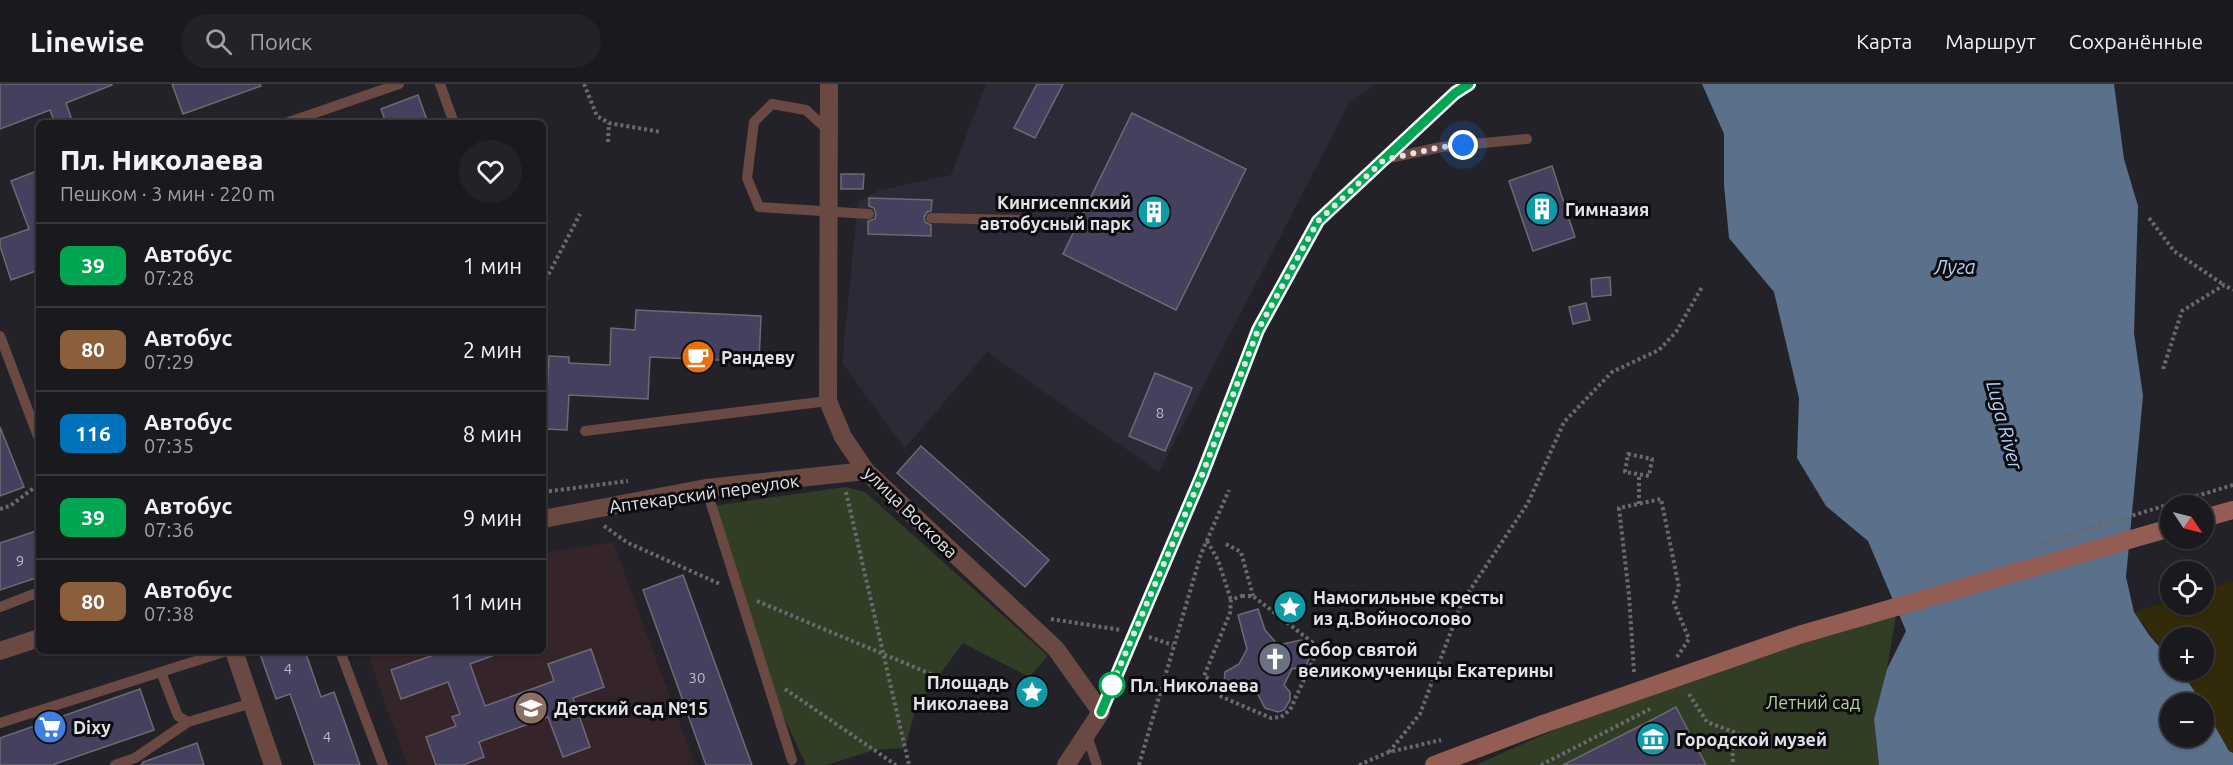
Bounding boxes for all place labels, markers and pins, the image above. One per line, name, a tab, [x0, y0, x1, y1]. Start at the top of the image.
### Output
building icon: Гимназия	[1524, 191, 1560, 227]
place label: Кингисеппский автобусный парк	[980, 192, 1132, 233]
building icon: Кингисеппский автобусный парк	[1136, 194, 1172, 230]
place label: Гимназия	[1565, 199, 1649, 219]
cafe icon: Рандеву	[680, 339, 716, 375]
place label: Рандеву	[721, 347, 795, 367]
place label: Намогильные кресты из д.Войносолово	[1313, 587, 1504, 628]
place icon: Намогильные кресты из д.Войносолово	[1272, 589, 1308, 625]
place label: Собор святой великомученицы Екатерины	[1298, 639, 1554, 680]
church icon: Собор святой великомученицы Екатерины	[1257, 641, 1293, 677]
place label: Площадь Николаева	[913, 672, 1009, 713]
marker: Пл. Николаева	[1099, 672, 1125, 698]
place icon: Площадь Николаева	[1014, 674, 1050, 710]
place label: Пл. Николаева	[1130, 675, 1259, 695]
school or university icon: Детский сад №15	[513, 690, 549, 726]
place label: Детский сад №15	[554, 698, 708, 718]
supermarket icon: Dixy	[32, 709, 68, 745]
place label: Dixy	[73, 717, 111, 737]
museum icon: Городской музей	[1635, 721, 1671, 757]
place label: Городской музей	[1676, 729, 1827, 749]

